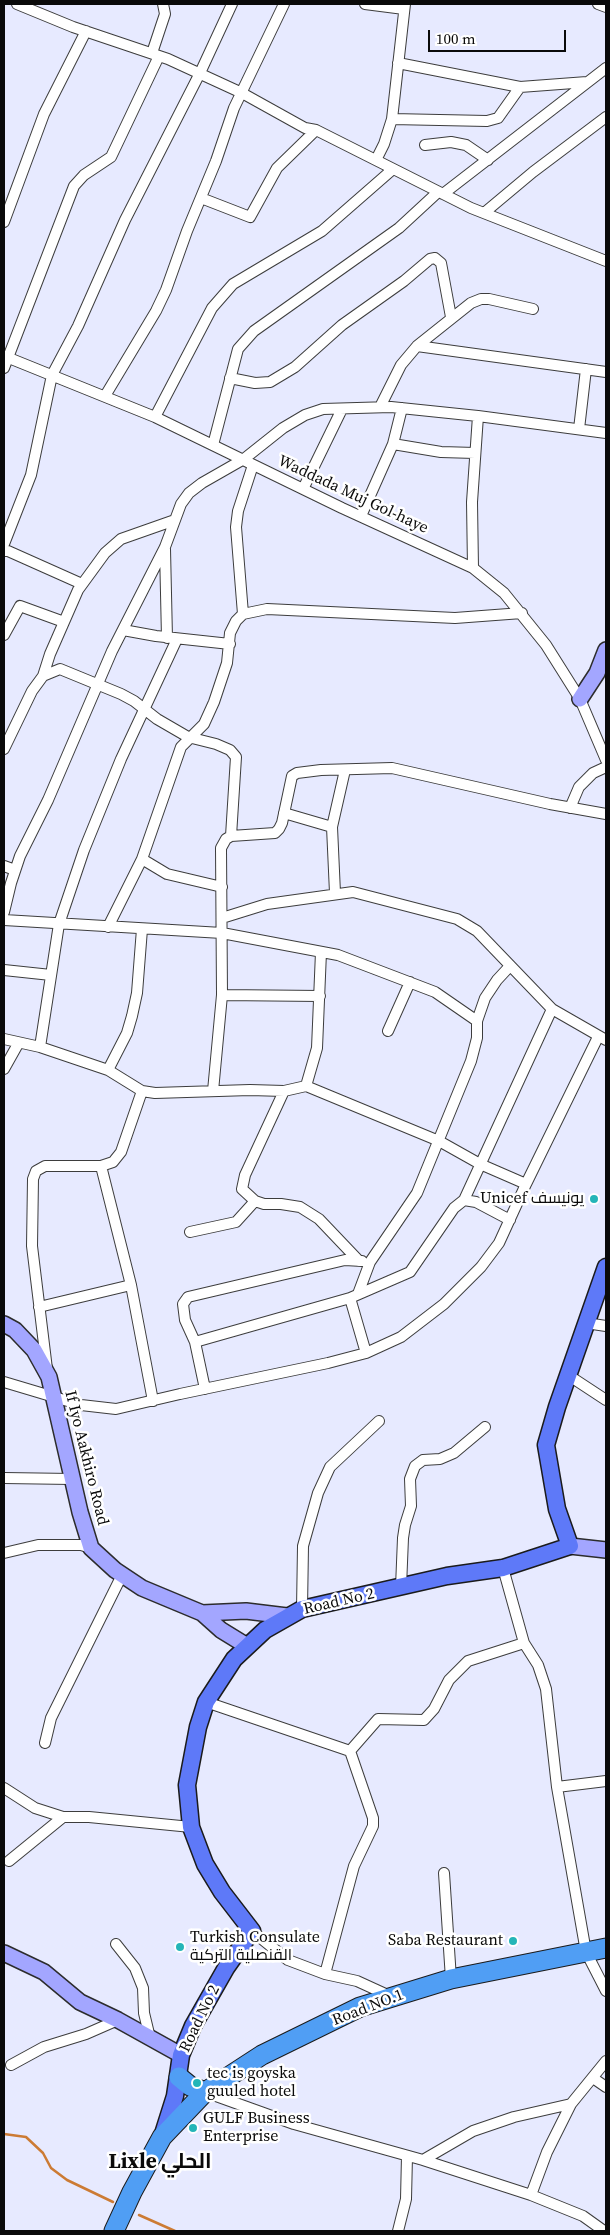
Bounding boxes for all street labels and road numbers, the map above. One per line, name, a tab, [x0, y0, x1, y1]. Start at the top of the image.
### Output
street label: Waddada Muj Gol-haye	[275, 452, 431, 538]
street label: If Iyo Aakhiro Road	[60, 1389, 112, 1527]
street label: Road No 2	[302, 1585, 376, 1619]
street label: Road No 2	[176, 1982, 224, 2056]
street label: Road NO.1	[330, 1986, 406, 2030]

